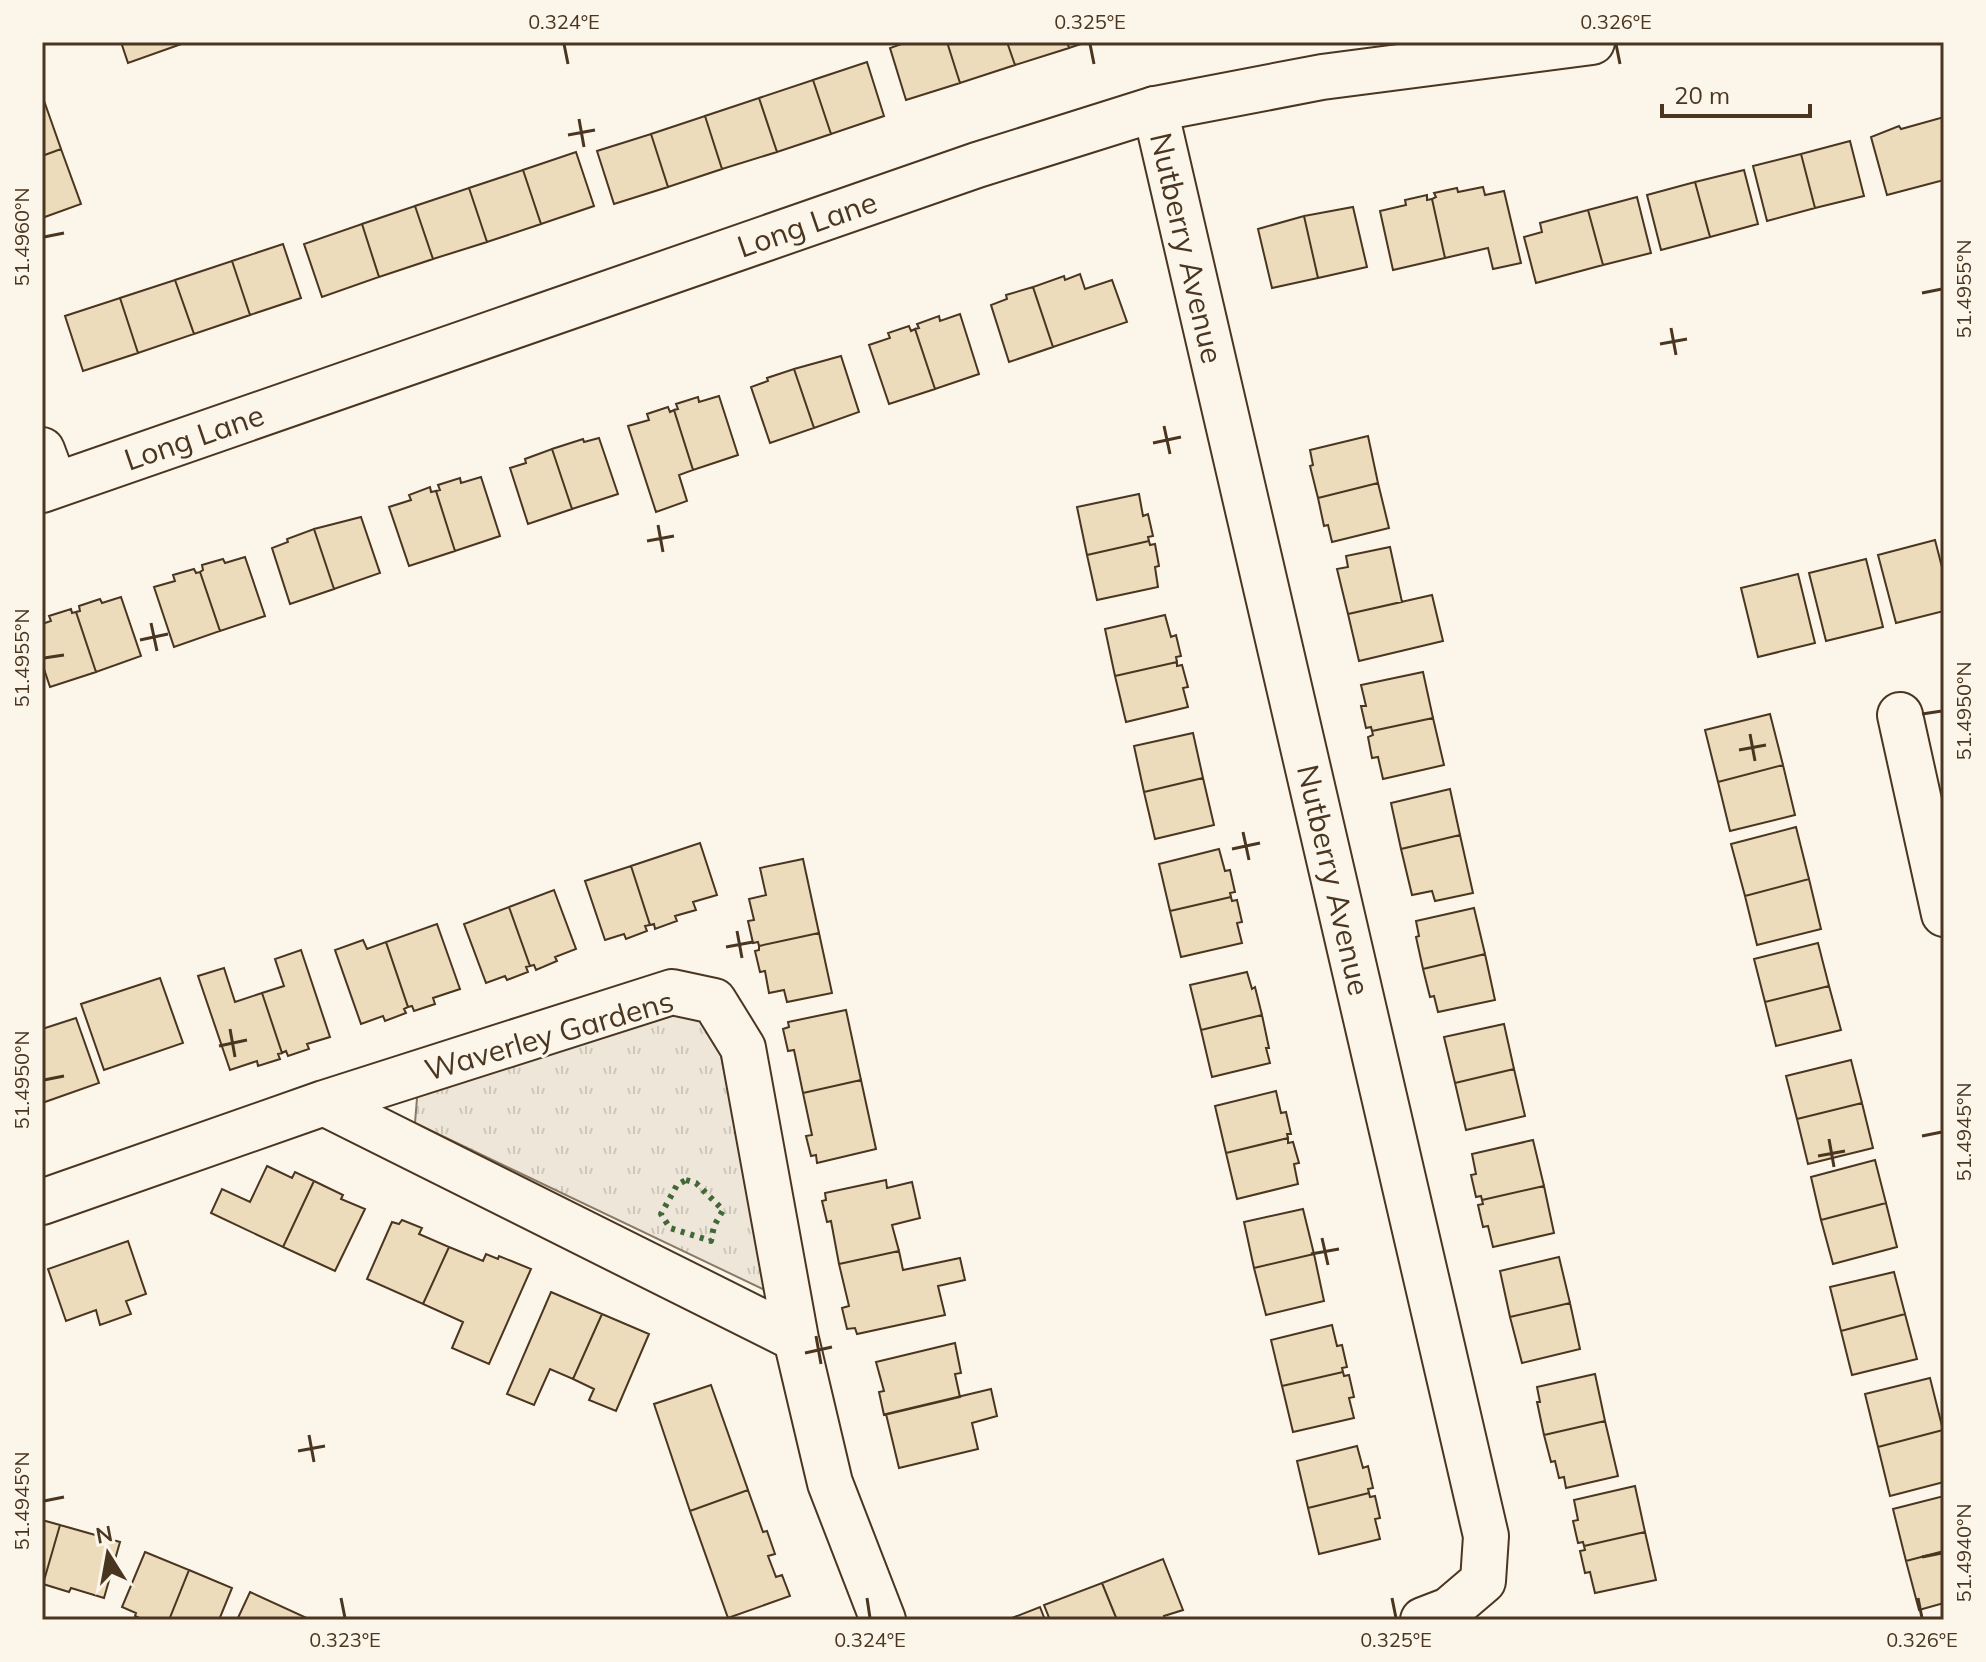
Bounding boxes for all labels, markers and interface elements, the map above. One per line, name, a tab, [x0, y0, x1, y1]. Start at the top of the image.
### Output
text: 0.324°E	[528, 9, 600, 34]
text: 0.325°E	[1054, 9, 1126, 34]
text: 0.326°E	[1580, 9, 1652, 34]
scale bar	[1662, 68, 1810, 118]
text: 20 m	[1674, 80, 1730, 110]
street label: Nutberry Avenue	[1142, 129, 1232, 367]
street label: Long Lane	[732, 182, 882, 266]
text: 51.4960°N	[9, 188, 34, 286]
text: 51.4955°N	[1951, 240, 1976, 338]
street label: Long Lane	[119, 395, 269, 479]
text: 51.4955°N	[9, 609, 34, 707]
text: 51.4950°N	[1951, 662, 1976, 760]
street label: Nutberry Avenue	[1289, 761, 1379, 999]
street label: Waverley Gardens	[420, 981, 678, 1089]
text: 51.4950°N	[9, 1031, 34, 1129]
text: 51.4945°N	[1951, 1083, 1976, 1181]
text: 51.4945°N	[9, 1452, 34, 1550]
text: 51.4940°N	[1951, 1504, 1976, 1602]
north arrow	[68, 1514, 148, 1594]
text: N	[93, 1519, 115, 1550]
text: 0.323°E	[309, 1627, 381, 1652]
text: 0.324°E	[834, 1627, 906, 1652]
text: 0.325°E	[1360, 1627, 1432, 1652]
text: 0.326°E	[1886, 1627, 1958, 1652]

